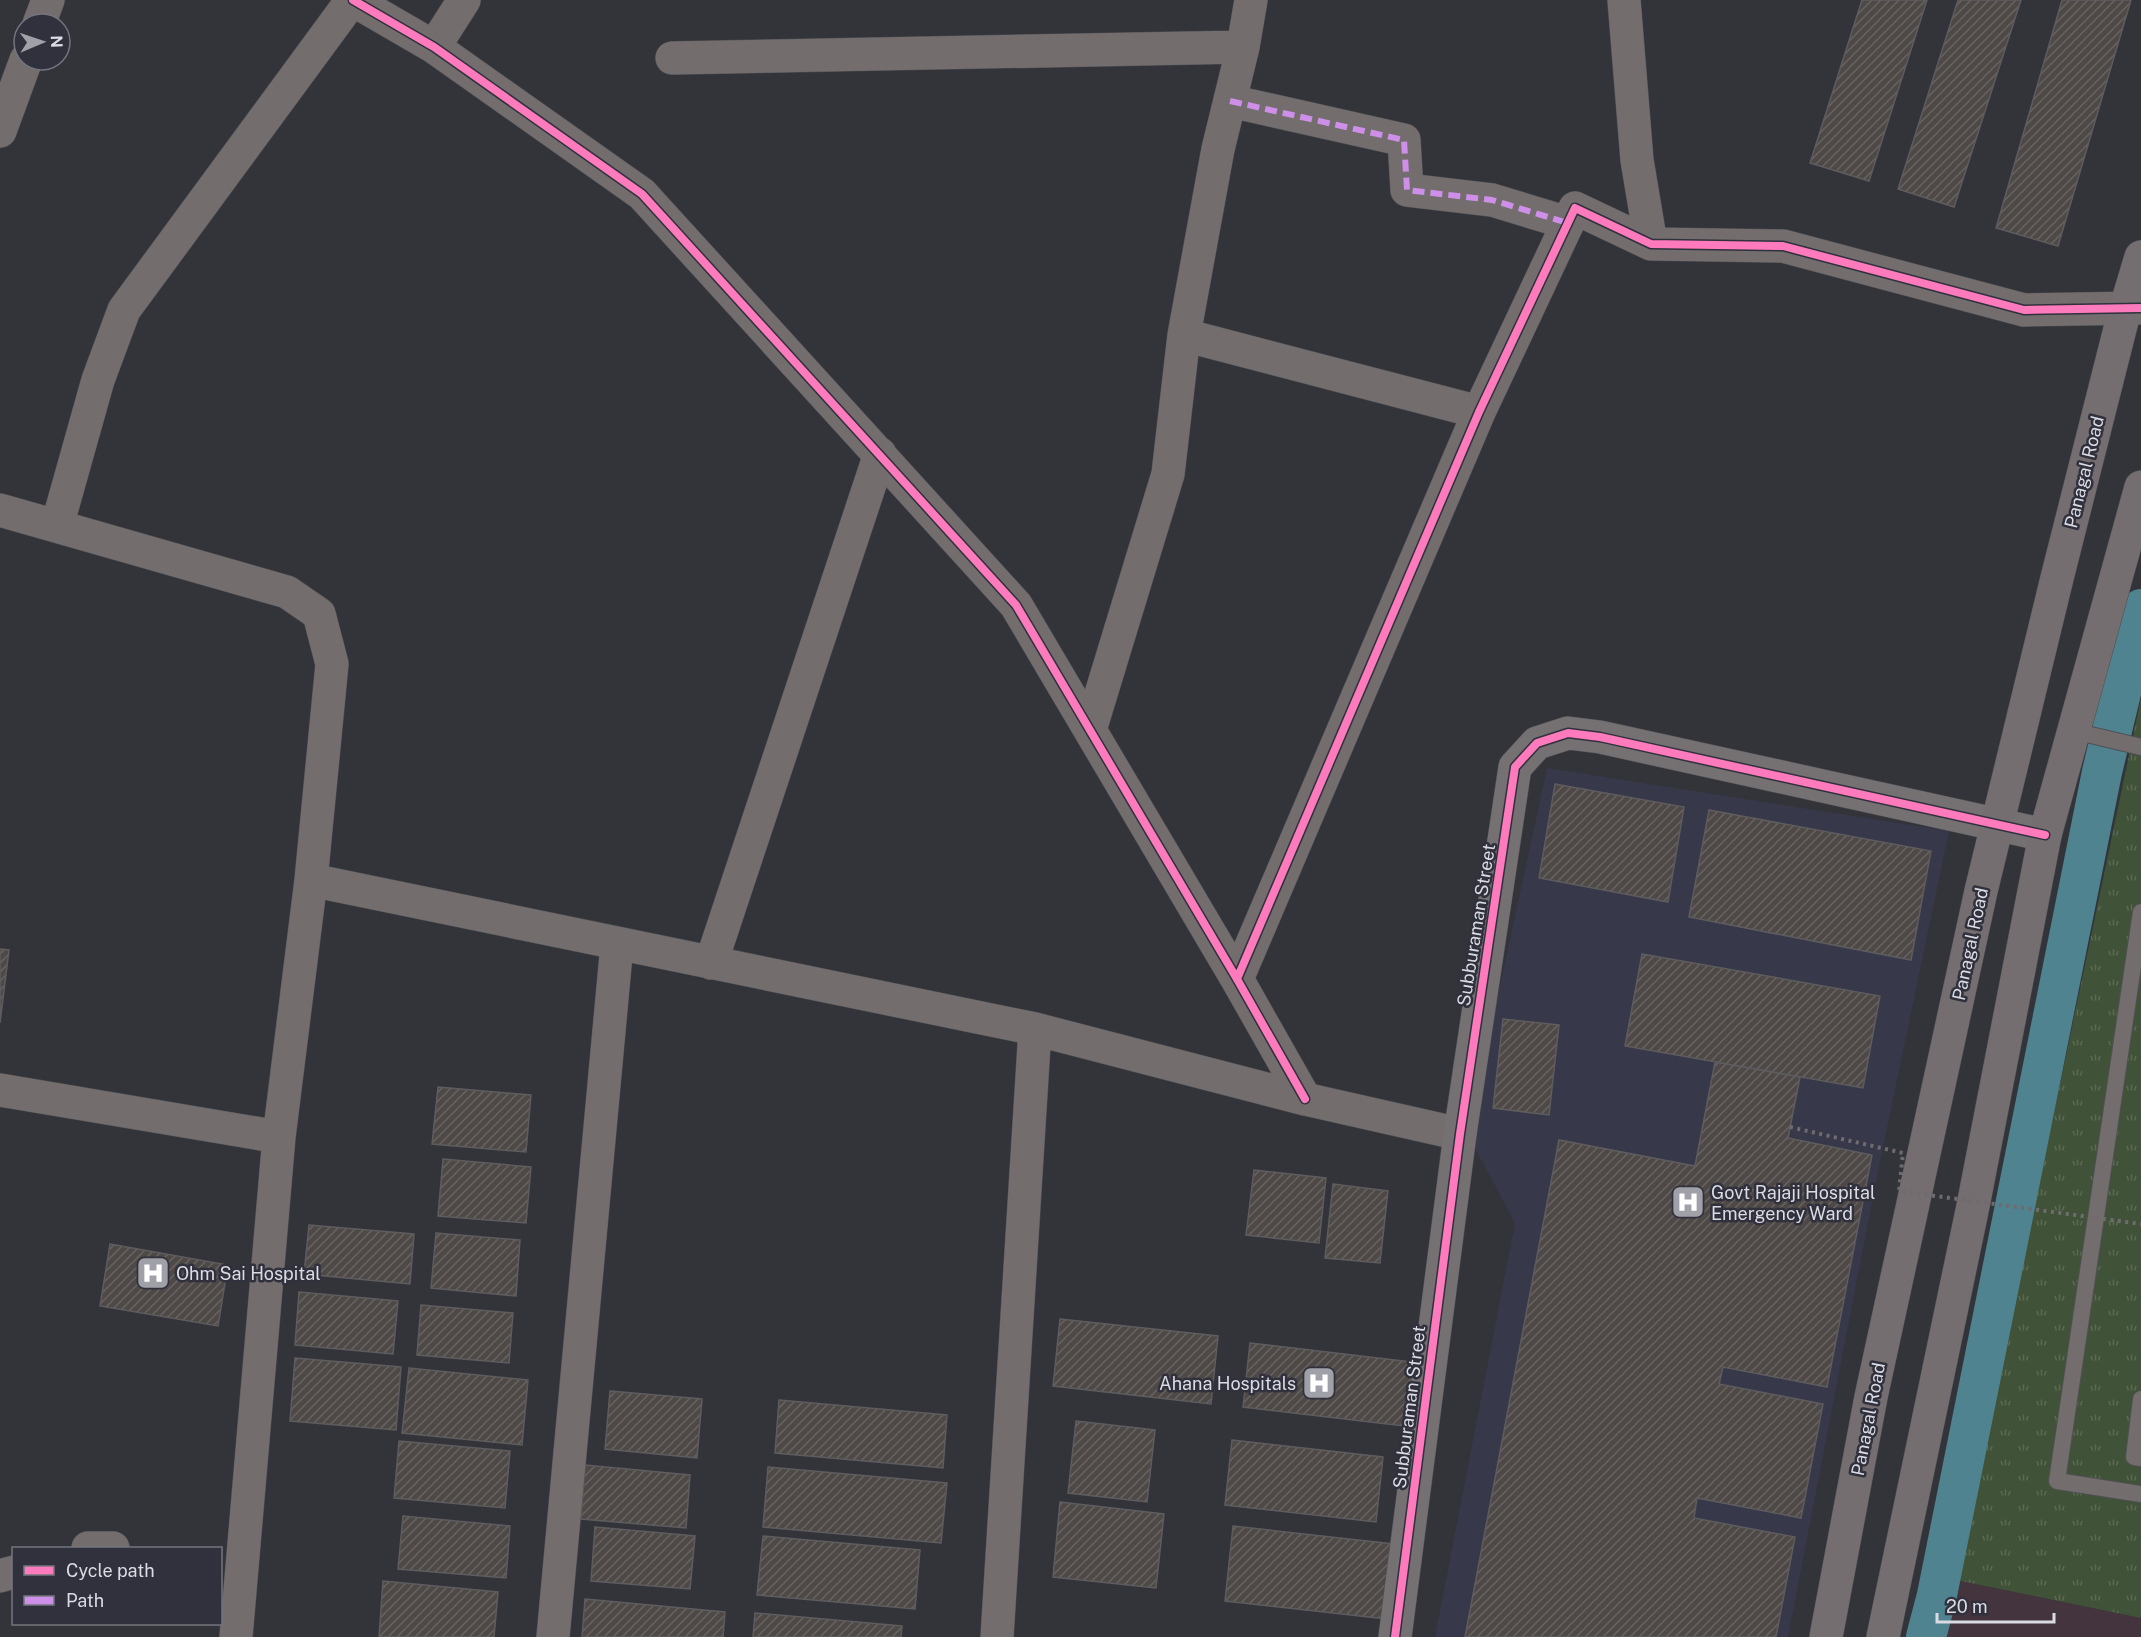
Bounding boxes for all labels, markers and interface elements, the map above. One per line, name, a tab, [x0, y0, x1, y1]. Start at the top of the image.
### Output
north arrow	[12, 12, 72, 72]
text: N	[47, 35, 66, 48]
street label: Panagal Road	[2060, 414, 2108, 530]
street label: Subburaman Street	[1453, 842, 1499, 1008]
street label: Panagal Road	[1948, 886, 1992, 1002]
place label: Govt Rajaji Hospital Emergency Ward	[1711, 1182, 1875, 1224]
hospital icon: Govt Rajaji Hospital Emergency Ward	[1670, 1184, 1706, 1220]
hospital icon: Ohm Sai Hospital	[135, 1255, 171, 1291]
place label: Ohm Sai Hospital	[176, 1263, 321, 1284]
street label: Subburaman Street	[1389, 1324, 1429, 1490]
street label: Panagal Road	[1847, 1361, 1889, 1477]
hospital icon: Ahana Hospitals	[1301, 1365, 1337, 1401]
place label: Ahana Hospitals	[1159, 1373, 1296, 1394]
legend	[12, 1547, 222, 1625]
text: Cycle path	[66, 1560, 155, 1581]
scale bar	[1937, 1586, 2054, 1624]
text: Path	[66, 1590, 104, 1611]
text: 20 m	[1946, 1596, 1988, 1617]

